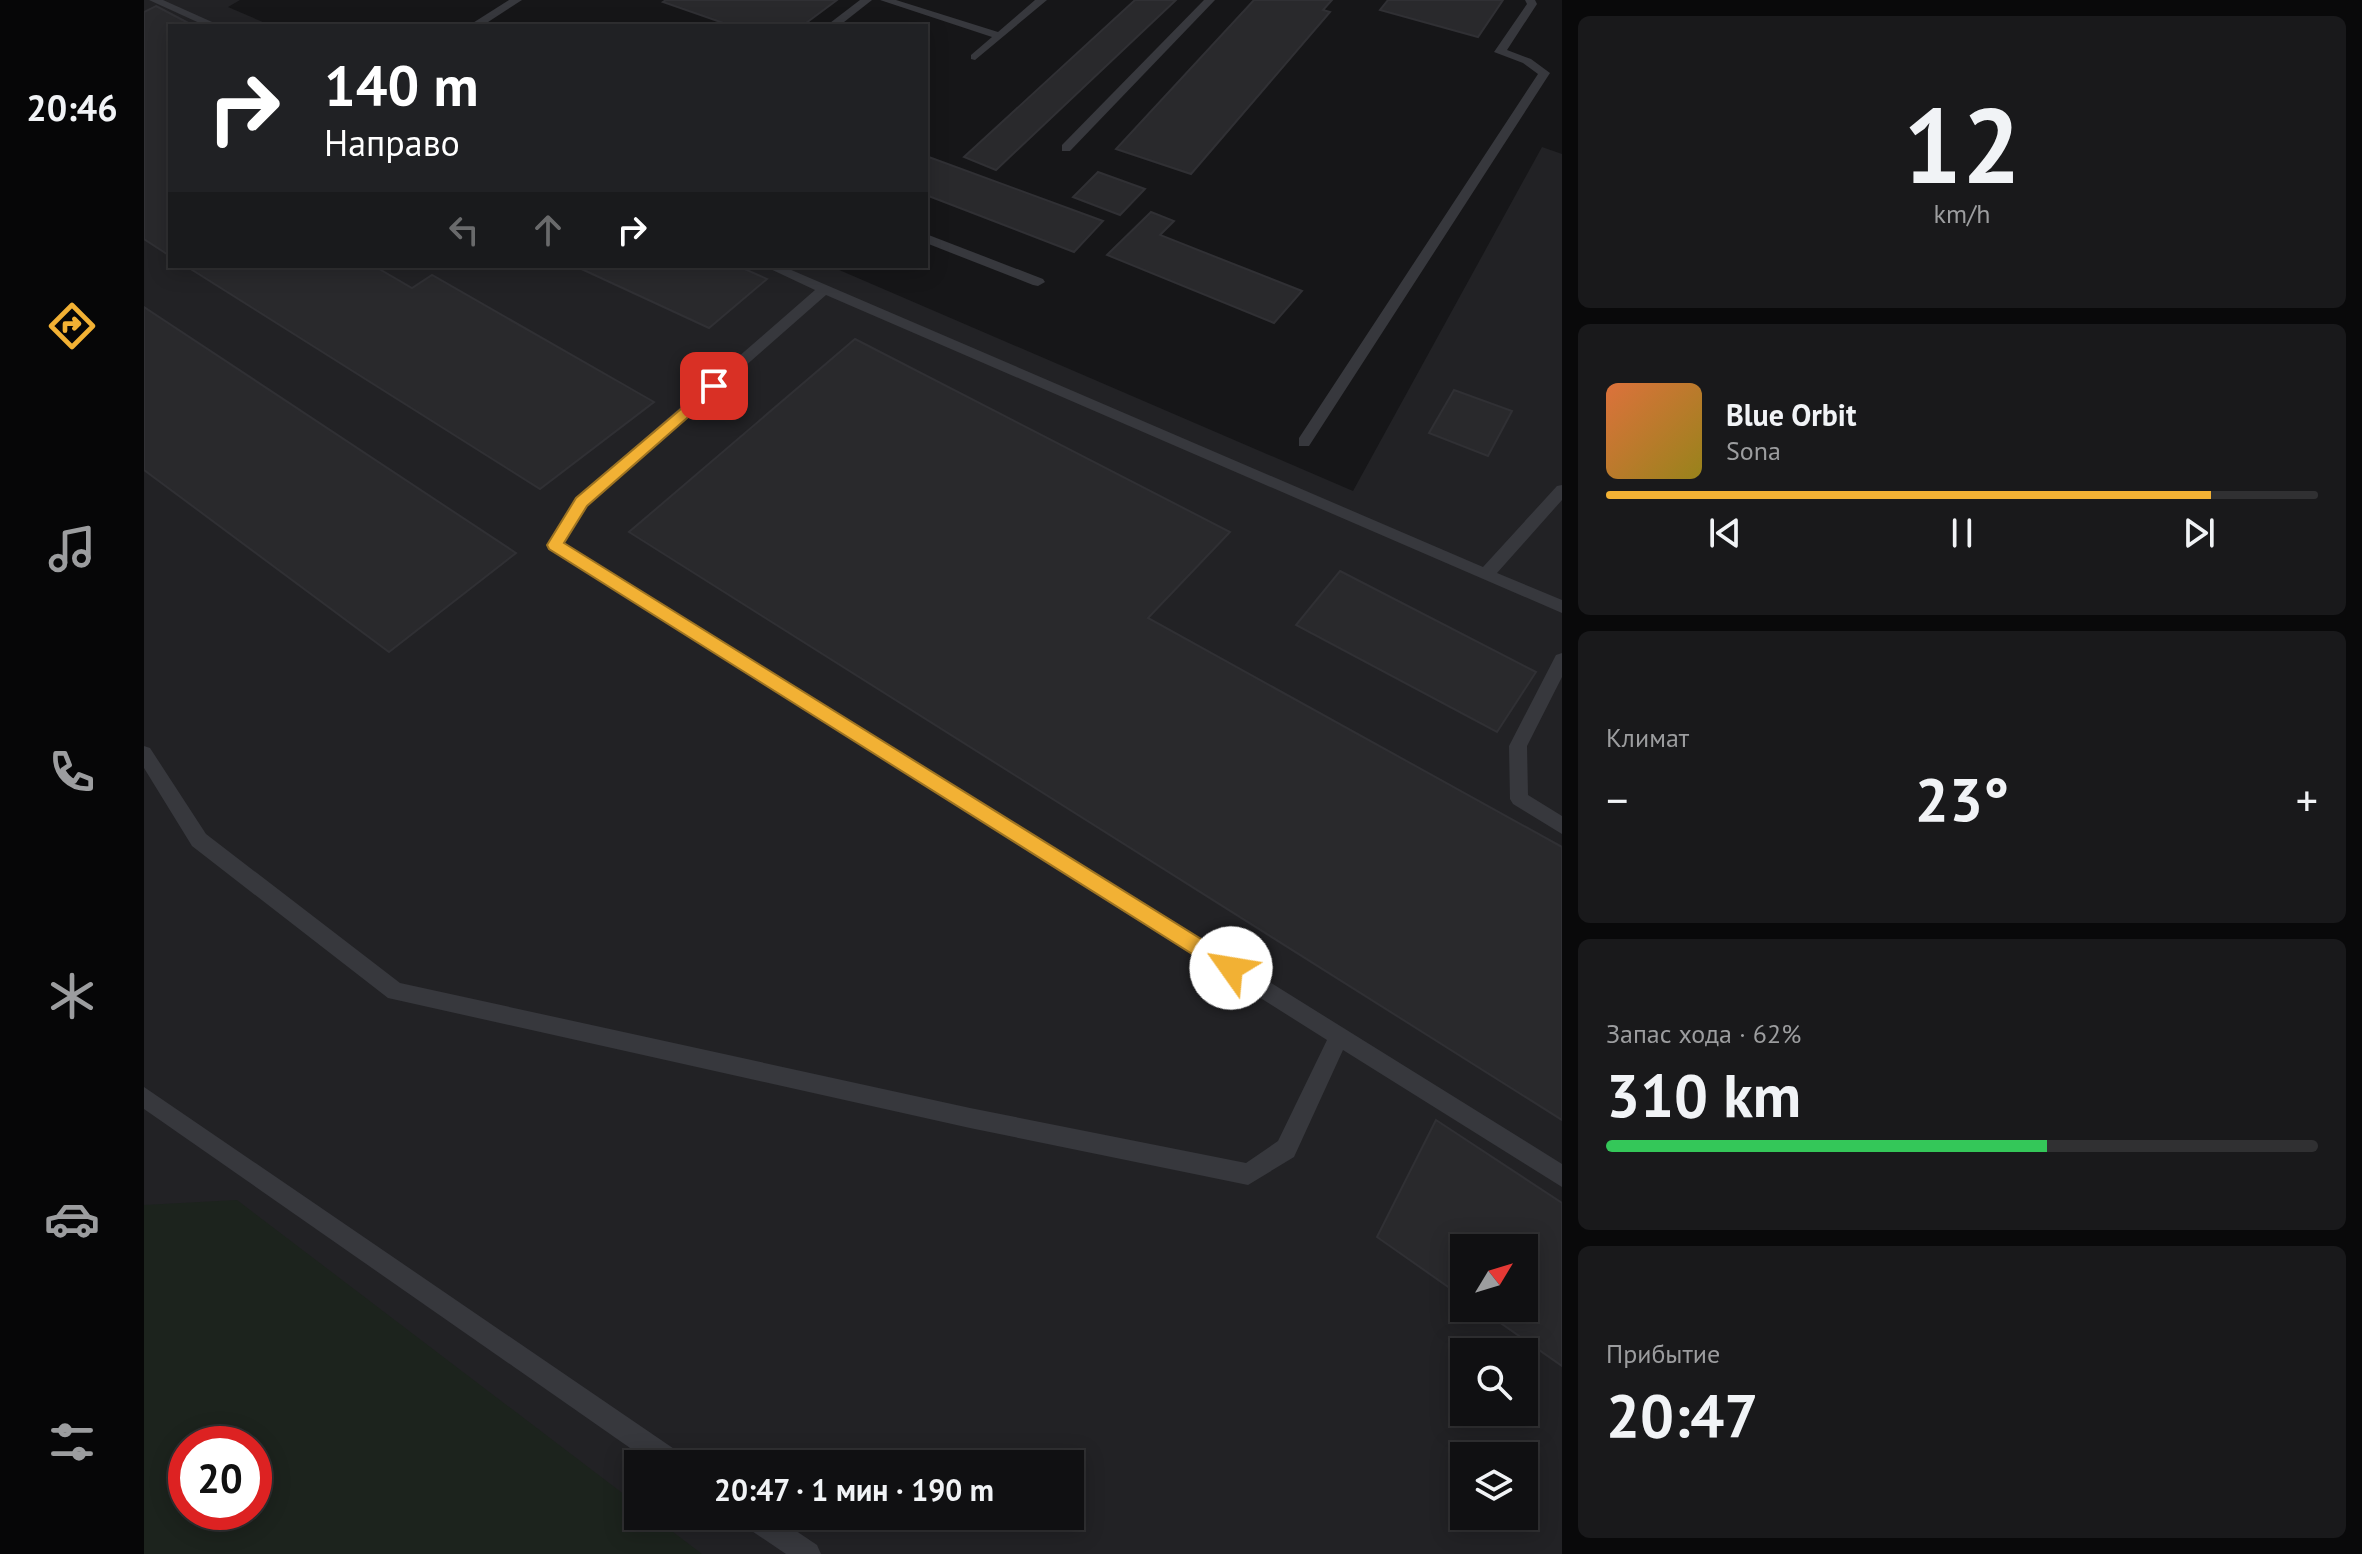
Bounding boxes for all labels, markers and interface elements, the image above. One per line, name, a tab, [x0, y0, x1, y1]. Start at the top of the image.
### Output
text: 140 m	[324, 49, 479, 121]
icon: right	[192, 56, 296, 160]
text: 12	[1903, 77, 2021, 212]
text: 20:46	[26, 84, 118, 131]
text: Направо	[324, 119, 460, 166]
text: km/h	[1934, 197, 1991, 230]
icon: left	[442, 208, 486, 252]
icon: ahead	[526, 208, 570, 252]
icon: right	[610, 208, 654, 252]
icon: directions	[44, 298, 100, 354]
pin	[680, 352, 748, 420]
icon: arrive	[692, 364, 736, 408]
text: Blue Orbit	[1726, 395, 1856, 434]
text: Sona	[1726, 434, 1781, 467]
icon: previous	[1703, 511, 1747, 555]
icon: pause	[1940, 511, 1984, 555]
icon: next	[2177, 511, 2221, 555]
icon: music	[44, 521, 100, 577]
text: Климат	[1606, 721, 1689, 754]
icon: phone	[44, 744, 100, 800]
text: 23°	[1915, 760, 2009, 838]
text: −	[1606, 771, 1628, 828]
text: +	[2296, 771, 2318, 828]
position arrow	[1189, 926, 1273, 1010]
icon: climate	[44, 968, 100, 1024]
text: Запас хода · 62%	[1606, 1017, 1801, 1050]
text: 310 km	[1606, 1056, 1801, 1134]
icon: car	[44, 1191, 100, 1247]
north arrow	[1450, 1234, 1538, 1322]
map controls	[1450, 1234, 1538, 1530]
text: Прибытие	[1606, 1337, 1720, 1370]
button: search	[1450, 1338, 1538, 1426]
text: 20:47	[1606, 1376, 1758, 1454]
icon: filters	[44, 1414, 100, 1470]
speed limit sign: 20	[168, 1426, 272, 1530]
button: layers	[1450, 1442, 1538, 1530]
text: 20:47 · 1 мин · 190 m	[714, 1470, 994, 1509]

